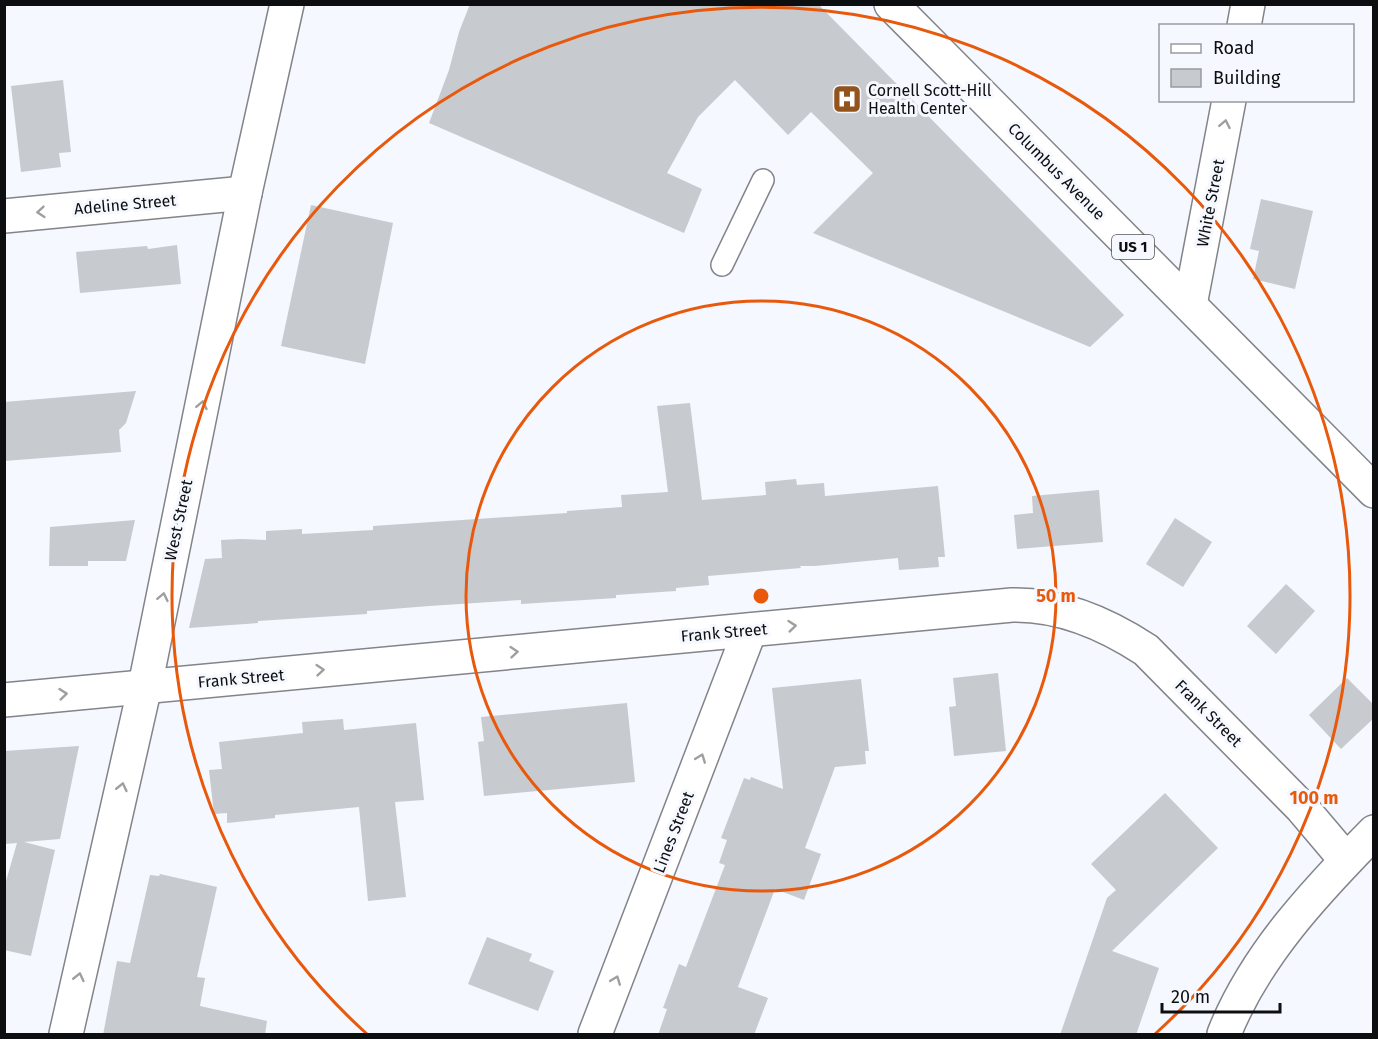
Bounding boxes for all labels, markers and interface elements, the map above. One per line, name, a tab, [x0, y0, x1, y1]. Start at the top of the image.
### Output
legend	[1159, 24, 1354, 102]
text: Road	[1213, 37, 1255, 59]
text: Building	[1213, 67, 1281, 89]
place label: Cornell Scott-Hill Health Center	[868, 81, 992, 118]
hospital icon: Cornell Scott-Hill Health Center	[831, 83, 863, 115]
street label: Columbus Avenue	[1004, 119, 1109, 224]
one-way arrow	[1218, 119, 1231, 129]
street label: White Street	[1193, 157, 1228, 249]
street label: Adeline Street	[73, 191, 177, 218]
one-way arrow	[36, 205, 45, 218]
road number: US 1	[1112, 235, 1154, 259]
one-way arrow	[195, 401, 208, 411]
street label: West Street	[161, 477, 196, 563]
text: 50 m	[1036, 585, 1076, 607]
centre of rings	[751, 586, 771, 606]
one-way arrow	[156, 592, 169, 602]
street label: Frank Street	[680, 619, 768, 646]
one-way arrow	[787, 620, 796, 633]
one-way arrow	[509, 646, 518, 659]
one-way arrow	[315, 664, 324, 677]
street label: Frank Street	[197, 665, 285, 692]
street label: Frank Street	[1171, 676, 1246, 751]
one-way arrow	[58, 688, 67, 701]
one-way arrow	[694, 754, 706, 765]
one-way arrow	[115, 782, 128, 792]
text: 100 m	[1290, 787, 1338, 809]
street label: Lines Street	[649, 789, 698, 876]
one-way arrow	[72, 973, 85, 983]
one-way arrow	[609, 975, 621, 986]
scale bar	[1162, 976, 1280, 1014]
text: 20 m	[1171, 986, 1210, 1008]

